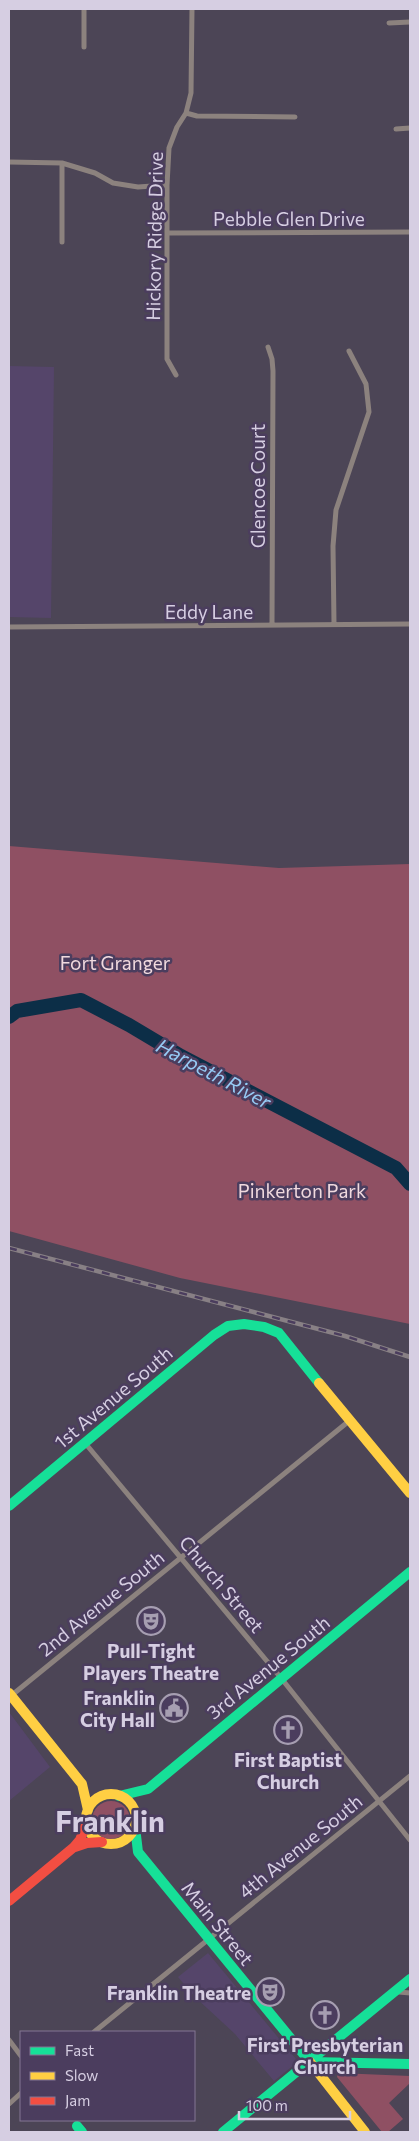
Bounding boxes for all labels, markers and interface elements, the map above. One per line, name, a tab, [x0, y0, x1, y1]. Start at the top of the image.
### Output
street label: Hickory Ridge Drive	[141, 151, 167, 321]
street label: Pebble Glen Drive	[213, 207, 365, 230]
street label: Glencoe Court	[246, 424, 269, 548]
street label: Eddy Lane	[165, 600, 253, 623]
park label: Fort Granger	[60, 951, 171, 974]
water label: Harpeth River	[153, 1033, 276, 1114]
park label: Pinkerton Park	[238, 1179, 366, 1202]
street label: 1st Avenue South	[49, 1341, 177, 1453]
street label: Church Street	[175, 1531, 269, 1637]
street label: 2nd Avenue South	[34, 1545, 168, 1661]
theatre icon: Pull-Tight Players Theatre	[136, 1606, 166, 1636]
street label: 3rd Avenue South	[202, 1610, 334, 1724]
place label: Pull-Tight Players Theatre	[83, 1639, 219, 1684]
place label: Franklin City Hall	[80, 1686, 155, 1731]
public building icon: Franklin City Hall	[159, 1693, 189, 1723]
church icon: First Baptist Church	[273, 1715, 303, 1745]
place label: First Baptist Church	[234, 1748, 342, 1793]
street label: 4th Avenue South	[234, 1789, 366, 1903]
district label: Franklin	[55, 1803, 165, 1838]
street label: Main Street	[177, 1876, 259, 1970]
theatre icon: Franklin Theatre	[255, 1977, 285, 2007]
place label: Franklin Theatre	[107, 1981, 251, 2004]
church icon: First Presbyterian Church	[310, 2000, 340, 2030]
legend	[20, 2031, 195, 2121]
place label: First Presbyterian Church	[247, 2033, 403, 2078]
text: Fast	[65, 2041, 94, 2059]
text: Slow	[65, 2066, 98, 2084]
scale bar	[239, 2088, 350, 2120]
text: Jam	[65, 2091, 90, 2109]
text: 100 m	[246, 2096, 288, 2114]

